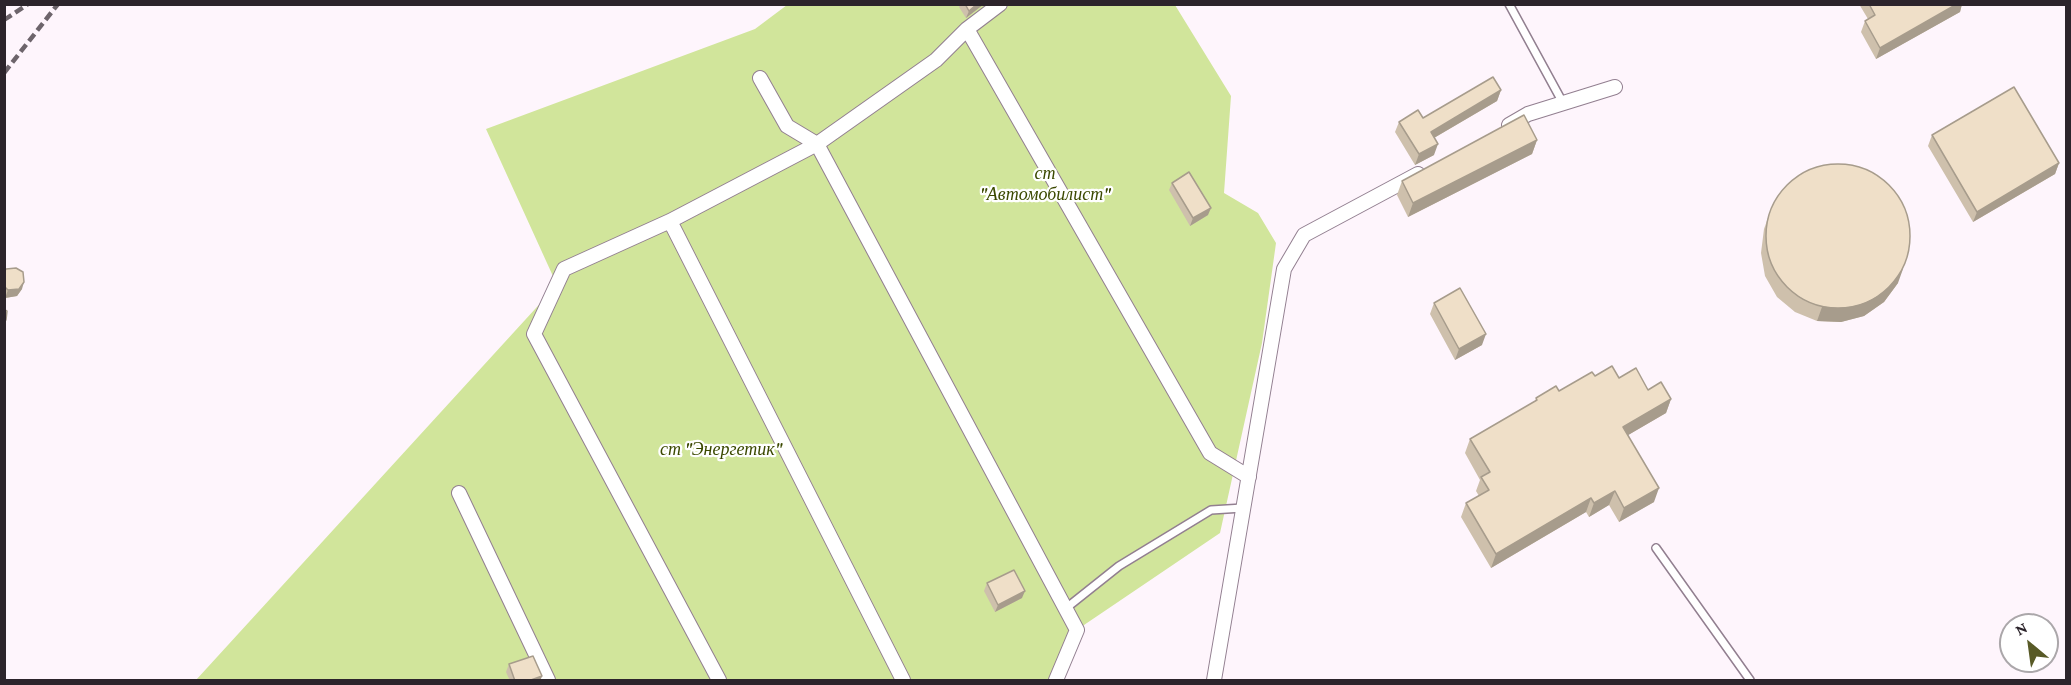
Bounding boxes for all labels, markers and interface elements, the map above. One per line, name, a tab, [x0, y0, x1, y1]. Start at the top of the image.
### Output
park label: ст "Автомобилист"	[980, 162, 1110, 204]
park label: ст "Энергетик"	[660, 438, 782, 460]
north arrow	[1999, 613, 2059, 673]
text: N	[2012, 618, 2030, 639]

